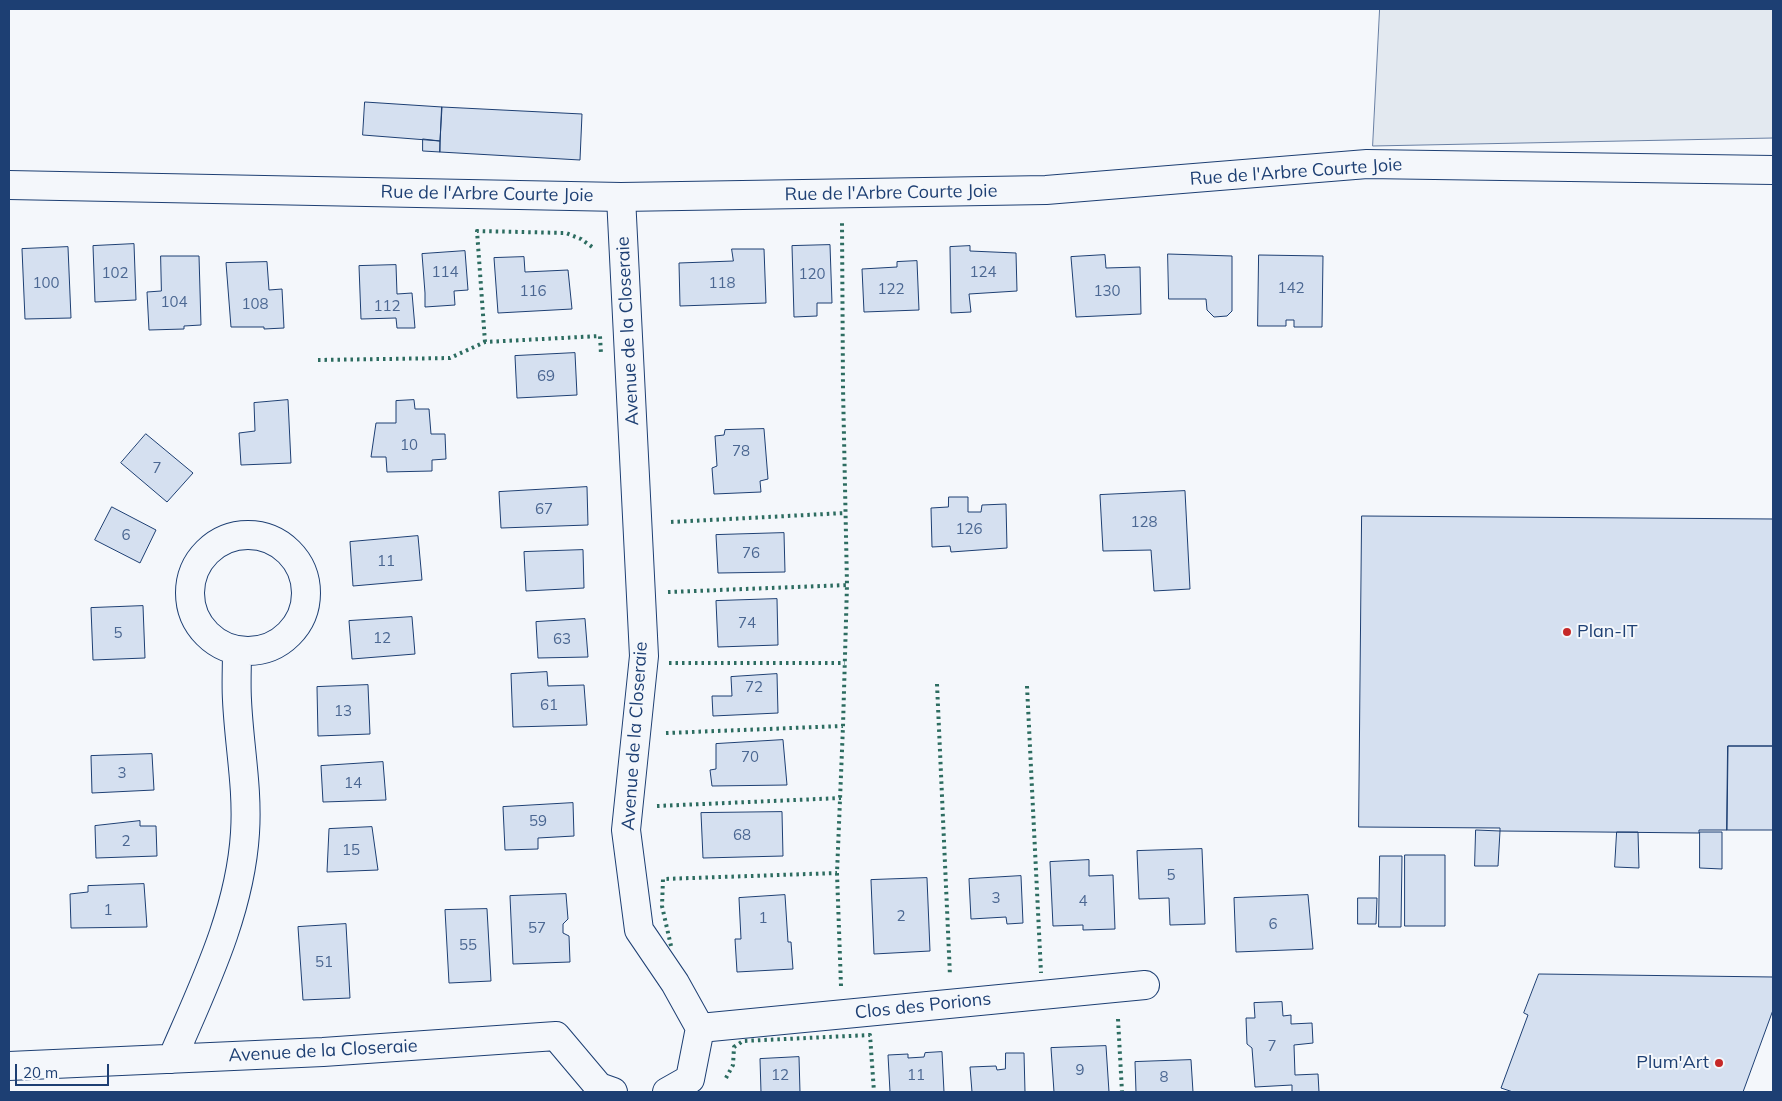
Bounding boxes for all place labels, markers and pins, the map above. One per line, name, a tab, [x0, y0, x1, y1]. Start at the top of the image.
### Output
place label: Plan-IT	[1577, 621, 1638, 643]
marker: Plan-IT	[1561, 626, 1573, 638]
place label: Plum'Art	[1636, 1052, 1709, 1074]
marker: Plum'Art	[1713, 1057, 1725, 1069]

